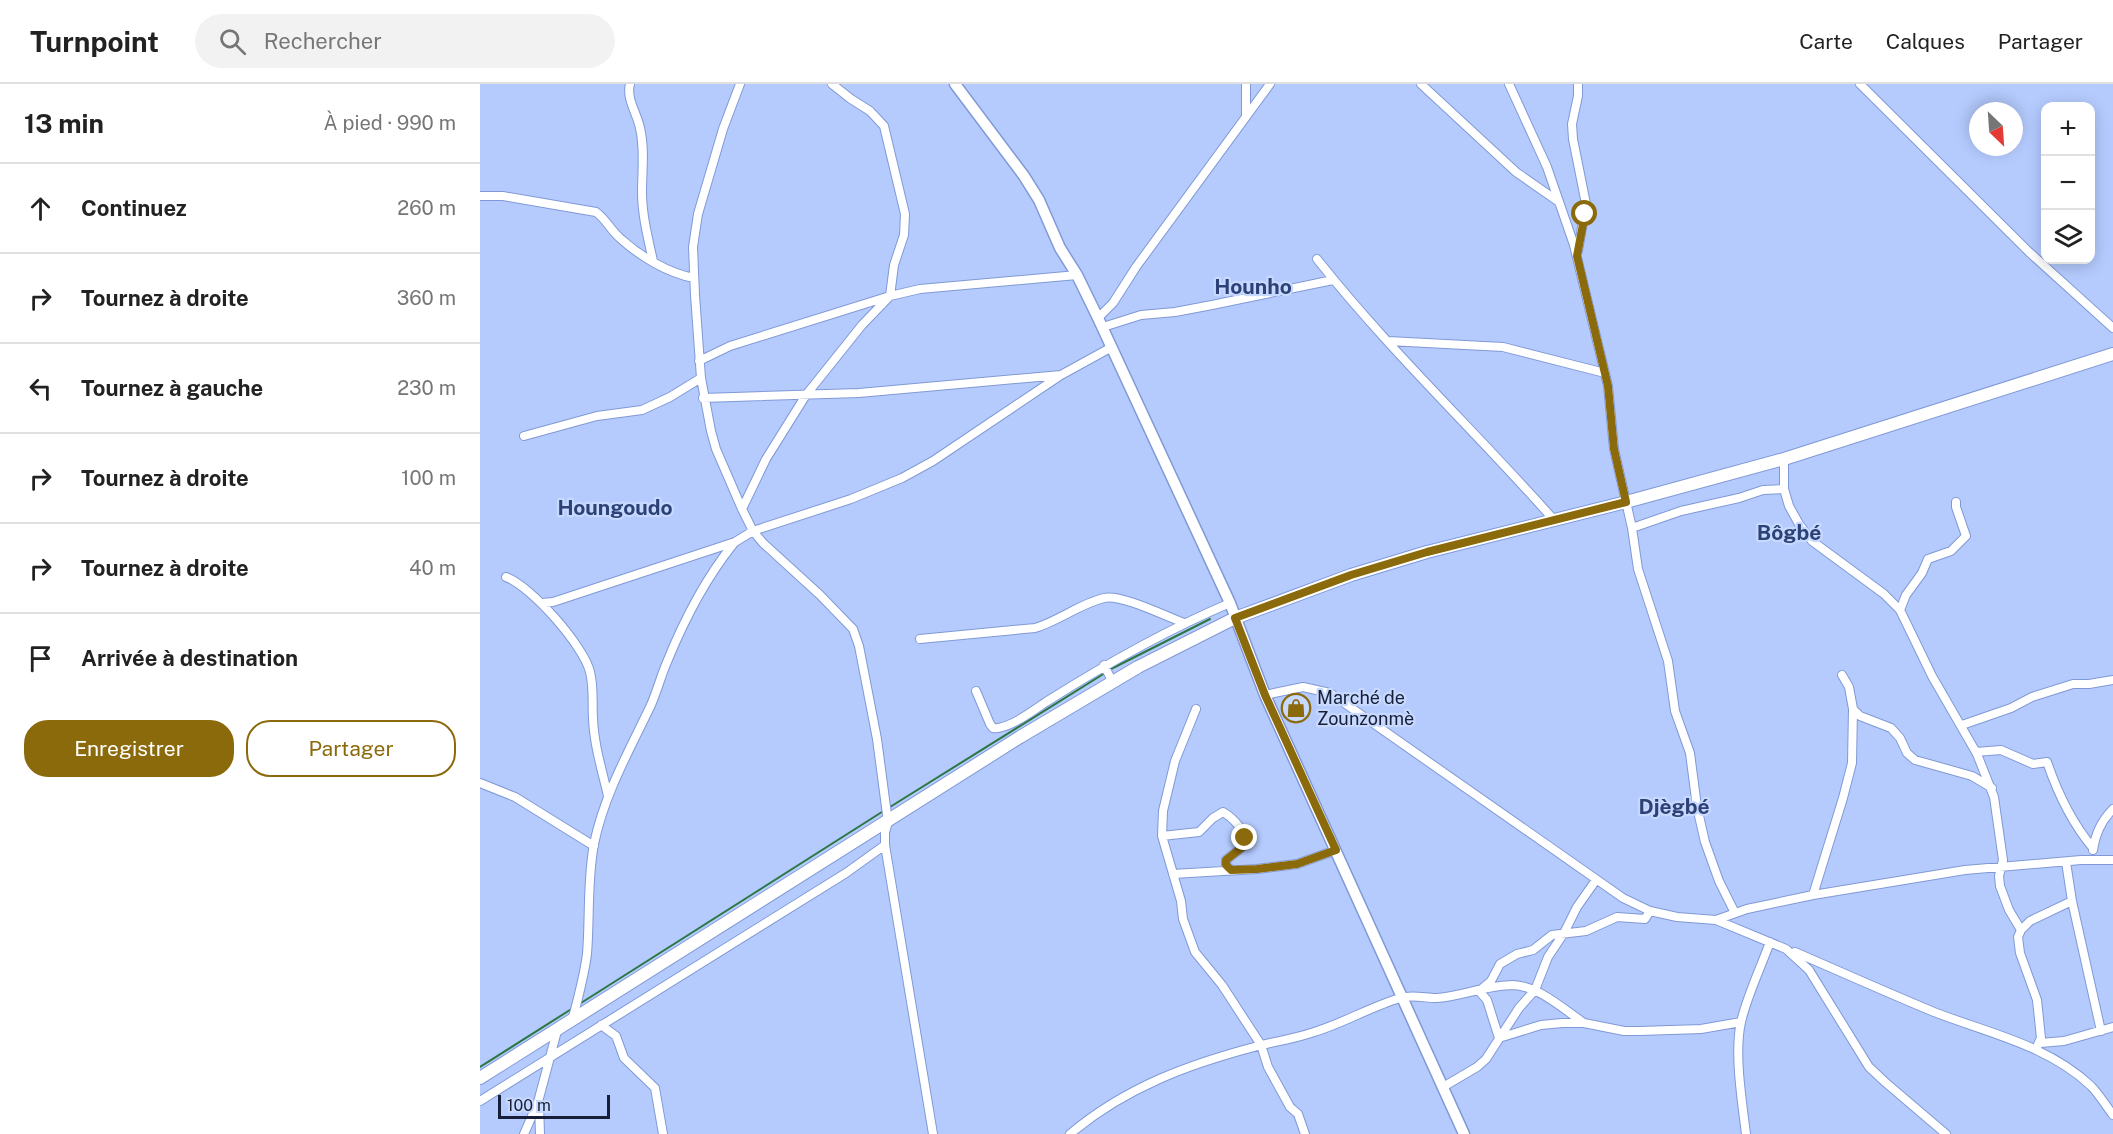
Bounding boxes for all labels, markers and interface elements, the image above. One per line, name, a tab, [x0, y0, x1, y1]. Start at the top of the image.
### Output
search box	[195, 14, 615, 68]
text: Turnpoint	[30, 25, 159, 58]
icon: search	[216, 25, 249, 58]
text: Rechercher	[264, 28, 382, 54]
text: Carte	[1799, 29, 1853, 54]
text: Calques	[1886, 29, 1965, 54]
text: Partager	[1998, 29, 2083, 54]
north arrow	[1969, 102, 2023, 156]
map controls	[2041, 102, 2095, 264]
button: +	[2041, 102, 2095, 156]
text: 13 min	[24, 108, 104, 139]
text: À pied · 990 m	[324, 111, 456, 135]
button: −	[2041, 156, 2095, 210]
icon: ahead	[24, 192, 57, 225]
text: Continuez	[81, 195, 187, 221]
text: 260 m	[397, 196, 456, 220]
route start	[1571, 200, 1597, 226]
button: layers	[2041, 210, 2095, 264]
district label: Hounho	[1214, 274, 1292, 299]
icon: right	[24, 282, 57, 315]
text: Tournez à droite	[81, 285, 249, 311]
text: 360 m	[397, 286, 456, 310]
icon: left	[24, 372, 57, 405]
text: Tournez à gauche	[81, 375, 263, 401]
text: 230 m	[397, 376, 456, 400]
icon: right	[24, 462, 57, 495]
text: Tournez à droite	[81, 465, 249, 491]
text: 100 m	[401, 466, 456, 490]
district label: Houngoudo	[557, 495, 673, 520]
district label: Bôgbé	[1757, 520, 1821, 545]
icon: right	[24, 552, 57, 585]
text: Tournez à droite	[81, 555, 249, 581]
text: 40 m	[409, 556, 456, 580]
icon: arrive	[24, 642, 57, 675]
text: Arrivée à destination	[81, 645, 298, 671]
place label: Marché de Zounzonmè	[1317, 687, 1414, 729]
shop icon: Marché de Zounzonmè	[1280, 692, 1312, 724]
button: Enregistrer	[24, 720, 234, 777]
button: Partager	[246, 720, 456, 777]
district label: Djègbé	[1638, 794, 1710, 819]
route end	[1231, 824, 1257, 850]
scale bar	[498, 1092, 610, 1120]
text: 100 m	[507, 1096, 551, 1115]

